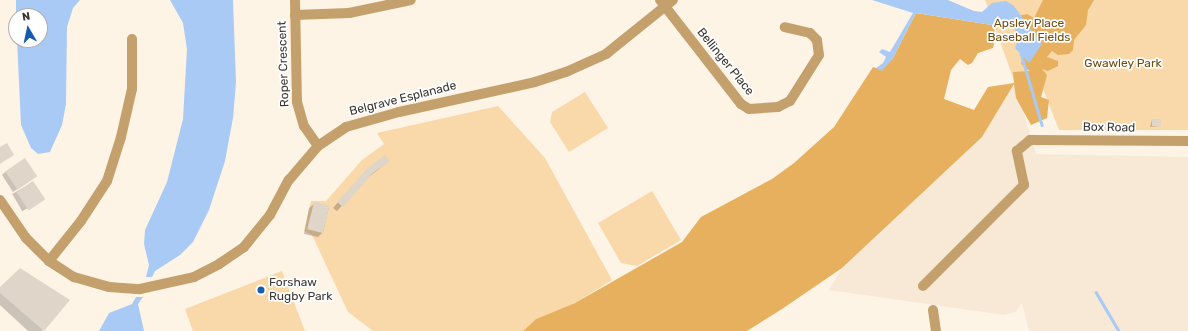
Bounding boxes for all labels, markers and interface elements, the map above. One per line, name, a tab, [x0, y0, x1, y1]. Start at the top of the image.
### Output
north arrow	[8, 8, 48, 48]
text: N	[21, 10, 31, 24]
park label: Apsley Place Baseball Fields	[988, 17, 1070, 45]
street label: Roper Crescent	[275, 21, 293, 107]
street label: Bellinger Place	[693, 25, 757, 99]
park label: Gwawley Park	[1084, 57, 1162, 71]
street label: Belgrave Esplanade	[348, 79, 458, 119]
street label: Box Road	[1083, 120, 1135, 136]
place label: Forshaw Rugby Park	[269, 276, 333, 304]
marker: Forshaw Rugby Park	[256, 285, 266, 295]

